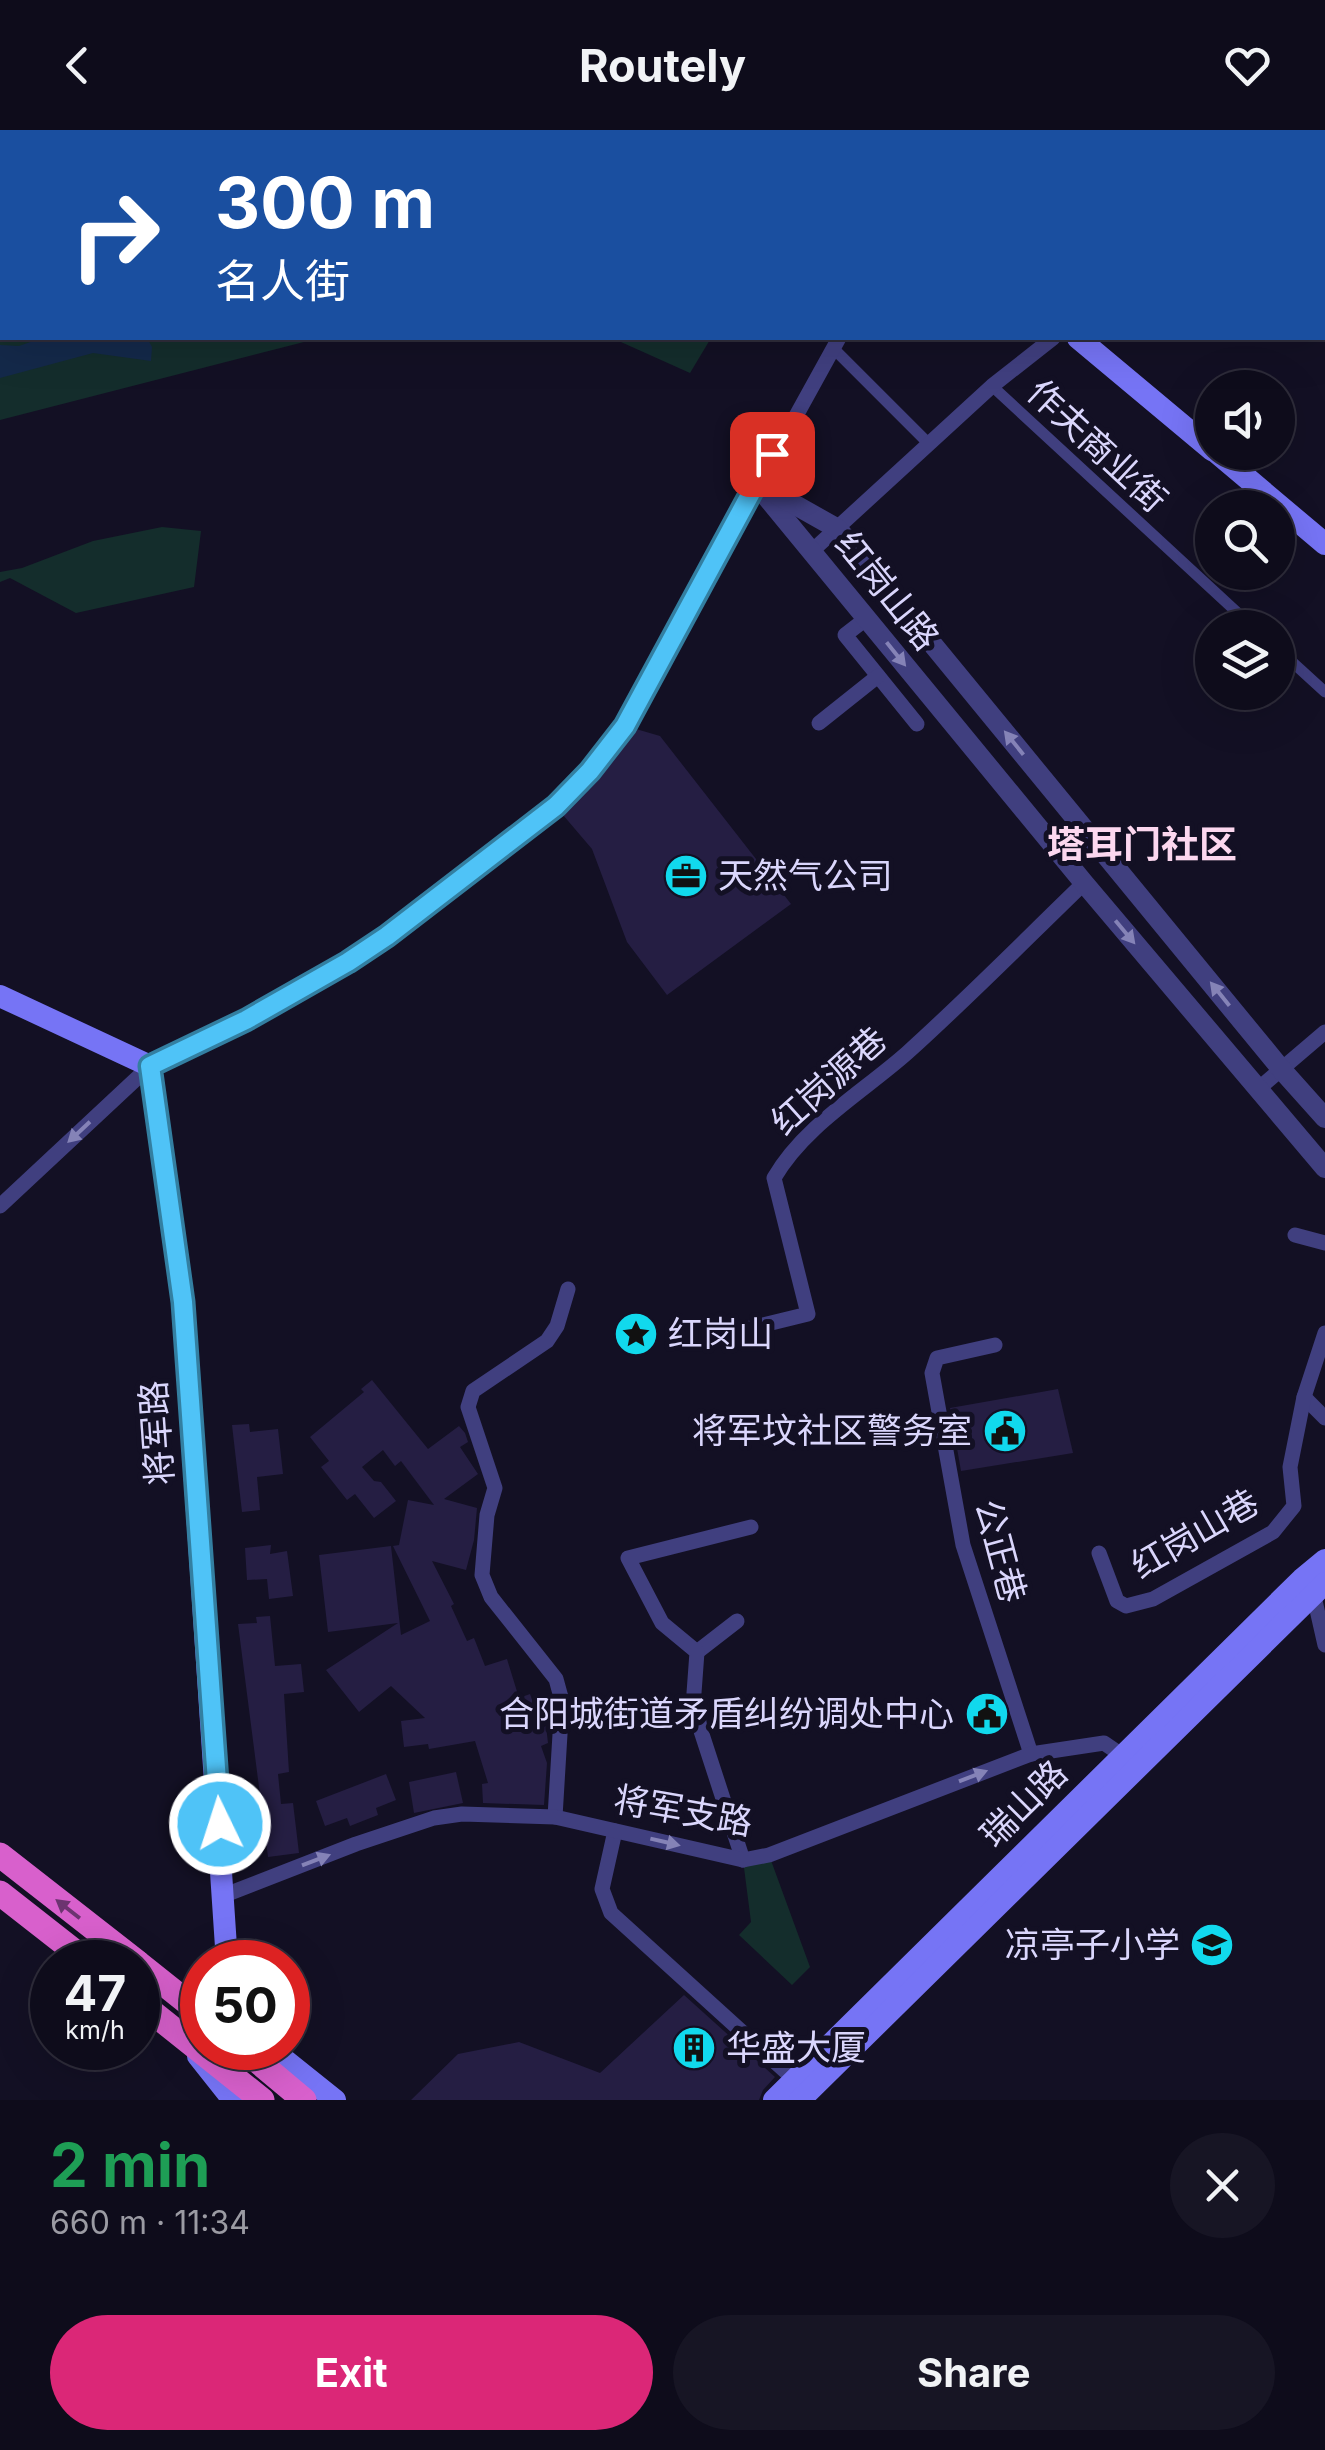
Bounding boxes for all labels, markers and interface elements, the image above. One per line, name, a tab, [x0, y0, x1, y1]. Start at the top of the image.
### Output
icon: back	[50, 38, 105, 93]
text: Routely	[579, 38, 746, 93]
icon: heart	[1220, 38, 1275, 93]
text: 300 m	[215, 160, 435, 245]
icon: right	[50, 170, 180, 300]
text: 名人街	[215, 253, 350, 308]
street label: 作夫商业街	[1019, 370, 1176, 520]
map controls	[1195, 370, 1295, 710]
button: sound	[1195, 370, 1295, 470]
pin	[730, 412, 815, 497]
icon: arrive	[745, 427, 800, 482]
button: search	[1195, 490, 1295, 590]
street label: 红岗山路	[827, 523, 948, 658]
button: layers	[1195, 610, 1295, 710]
one-way arrow	[885, 641, 906, 666]
one-way arrow	[1004, 731, 1025, 756]
district label: 塔耳门社区	[1047, 821, 1237, 867]
office icon: 天然气公司	[663, 853, 709, 899]
place label: 天然气公司	[718, 854, 893, 896]
one-way arrow	[1113, 920, 1135, 945]
one-way arrow	[1210, 982, 1231, 1007]
street label: 红岗源巷	[762, 1018, 894, 1143]
one-way arrow	[67, 1120, 91, 1143]
place icon: 红岗山	[613, 1311, 659, 1357]
place label: 红岗山	[668, 1312, 773, 1354]
street label: 将军路	[131, 1379, 181, 1487]
public building icon: 将军坟社区警务室	[982, 1408, 1028, 1454]
place label: 将军坟社区警务室	[692, 1409, 972, 1451]
street label: 红岗山巷	[1123, 1480, 1266, 1586]
street label: 公正巷	[967, 1495, 1035, 1607]
public building icon: 合阳城街道矛盾纠纷调处中心	[964, 1691, 1010, 1737]
place label: 合阳城街道矛盾纠纷调处中心	[499, 1692, 954, 1734]
street label: 瑞山路	[971, 1751, 1075, 1855]
one-way arrow	[959, 1768, 989, 1783]
position arrow	[168, 1772, 272, 1876]
street label: 将军支路	[611, 1777, 756, 1843]
one-way arrow	[650, 1835, 681, 1850]
one-way arrow	[301, 1852, 331, 1867]
one-way arrow	[56, 1899, 81, 1920]
school or university icon: 凉亭子小学	[1189, 1922, 1235, 1968]
place label: 凉亭子小学	[1005, 1923, 1180, 1965]
speed limit sign: 50	[180, 1940, 310, 2070]
text: 47	[64, 1963, 126, 2023]
text: km/h	[65, 2015, 125, 2045]
building icon: 华盛大厦	[671, 2025, 717, 2071]
place label: 华盛大厦	[726, 2026, 866, 2068]
text: 2 min	[50, 2129, 210, 2201]
button: close	[1170, 2133, 1275, 2238]
text: 660 m · 11:34	[50, 2203, 250, 2242]
button: Exit	[50, 2315, 653, 2430]
button: Share	[673, 2315, 1275, 2430]

